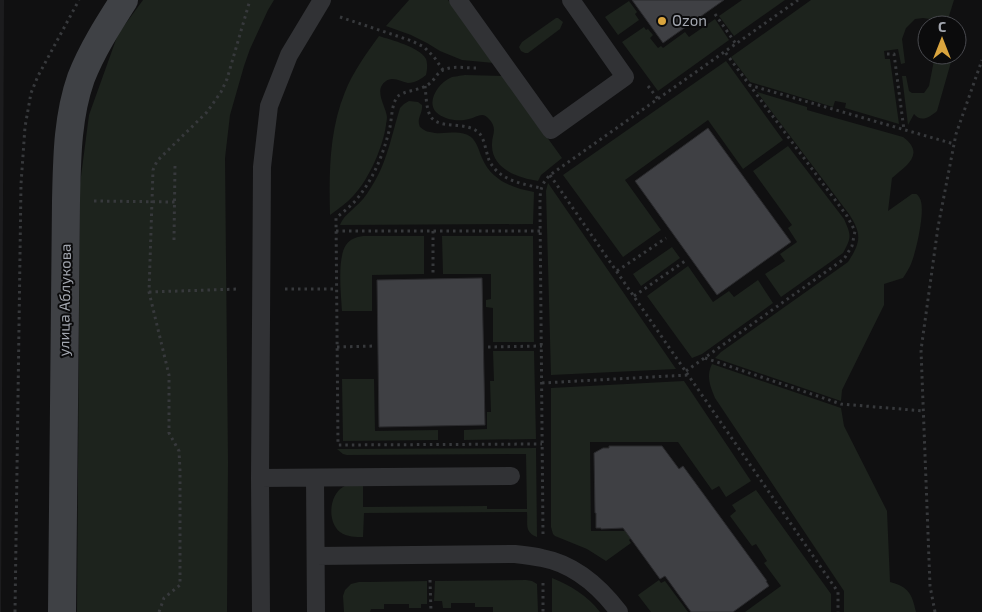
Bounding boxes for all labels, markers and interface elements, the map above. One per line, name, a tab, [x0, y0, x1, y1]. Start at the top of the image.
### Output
place label: Ozon	[672, 11, 707, 29]
marker: Ozon	[656, 15, 668, 27]
north arrow	[917, 15, 967, 65]
text: С	[938, 18, 946, 35]
street label: улица Аблукова	[54, 243, 75, 357]

